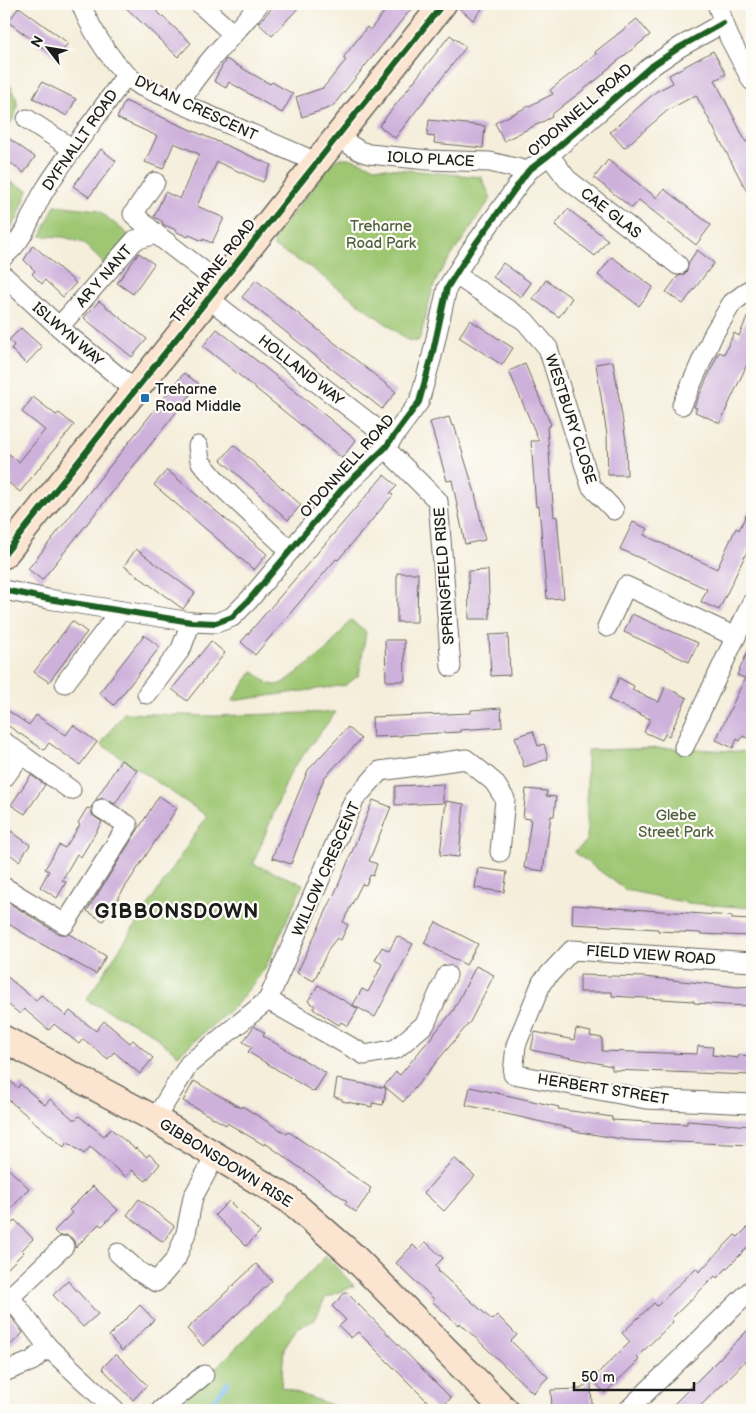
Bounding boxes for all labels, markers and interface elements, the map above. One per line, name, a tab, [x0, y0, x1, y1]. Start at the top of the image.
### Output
north arrow	[22, 22, 72, 72]
text: N	[27, 33, 47, 50]
street label: O'DONNELL ROAD	[524, 60, 637, 161]
street label: DYLAN CRESCENT	[131, 72, 260, 145]
street label: DYFNALLT ROAD	[38, 86, 122, 195]
street label: IOLO PLACE	[387, 148, 475, 171]
street label: CAE GLAS	[577, 184, 645, 243]
street label: TREHARNE ROAD	[167, 215, 260, 327]
park label: Treharne Road Park	[346, 217, 417, 253]
street label: AR Y NANT	[72, 241, 137, 311]
street label: ISLWYN WAY	[28, 298, 107, 371]
street label: HOLLAND WAY	[254, 331, 347, 410]
street label: WESTBURY CLOSE	[541, 352, 600, 487]
place label: Treharne Road Middle	[155, 380, 241, 416]
marker: Treharne Road Middle	[139, 392, 151, 404]
street label: O'DONNELL ROAD	[296, 411, 399, 522]
street label: SPRINGFIELD RISE	[430, 506, 459, 645]
street label: WILLOW CRESCENT	[288, 799, 365, 939]
park label: Glebe Street Park	[638, 806, 714, 842]
district label: GIBBONSDOWN	[95, 900, 259, 924]
street label: FIELD VIEW ROAD	[586, 941, 716, 970]
street label: HERBERT STREET	[536, 1070, 670, 1109]
street label: GIBBONSDOWN RISE	[156, 1115, 296, 1212]
scale bar	[574, 1359, 694, 1391]
text: 50 m	[581, 1368, 615, 1387]

